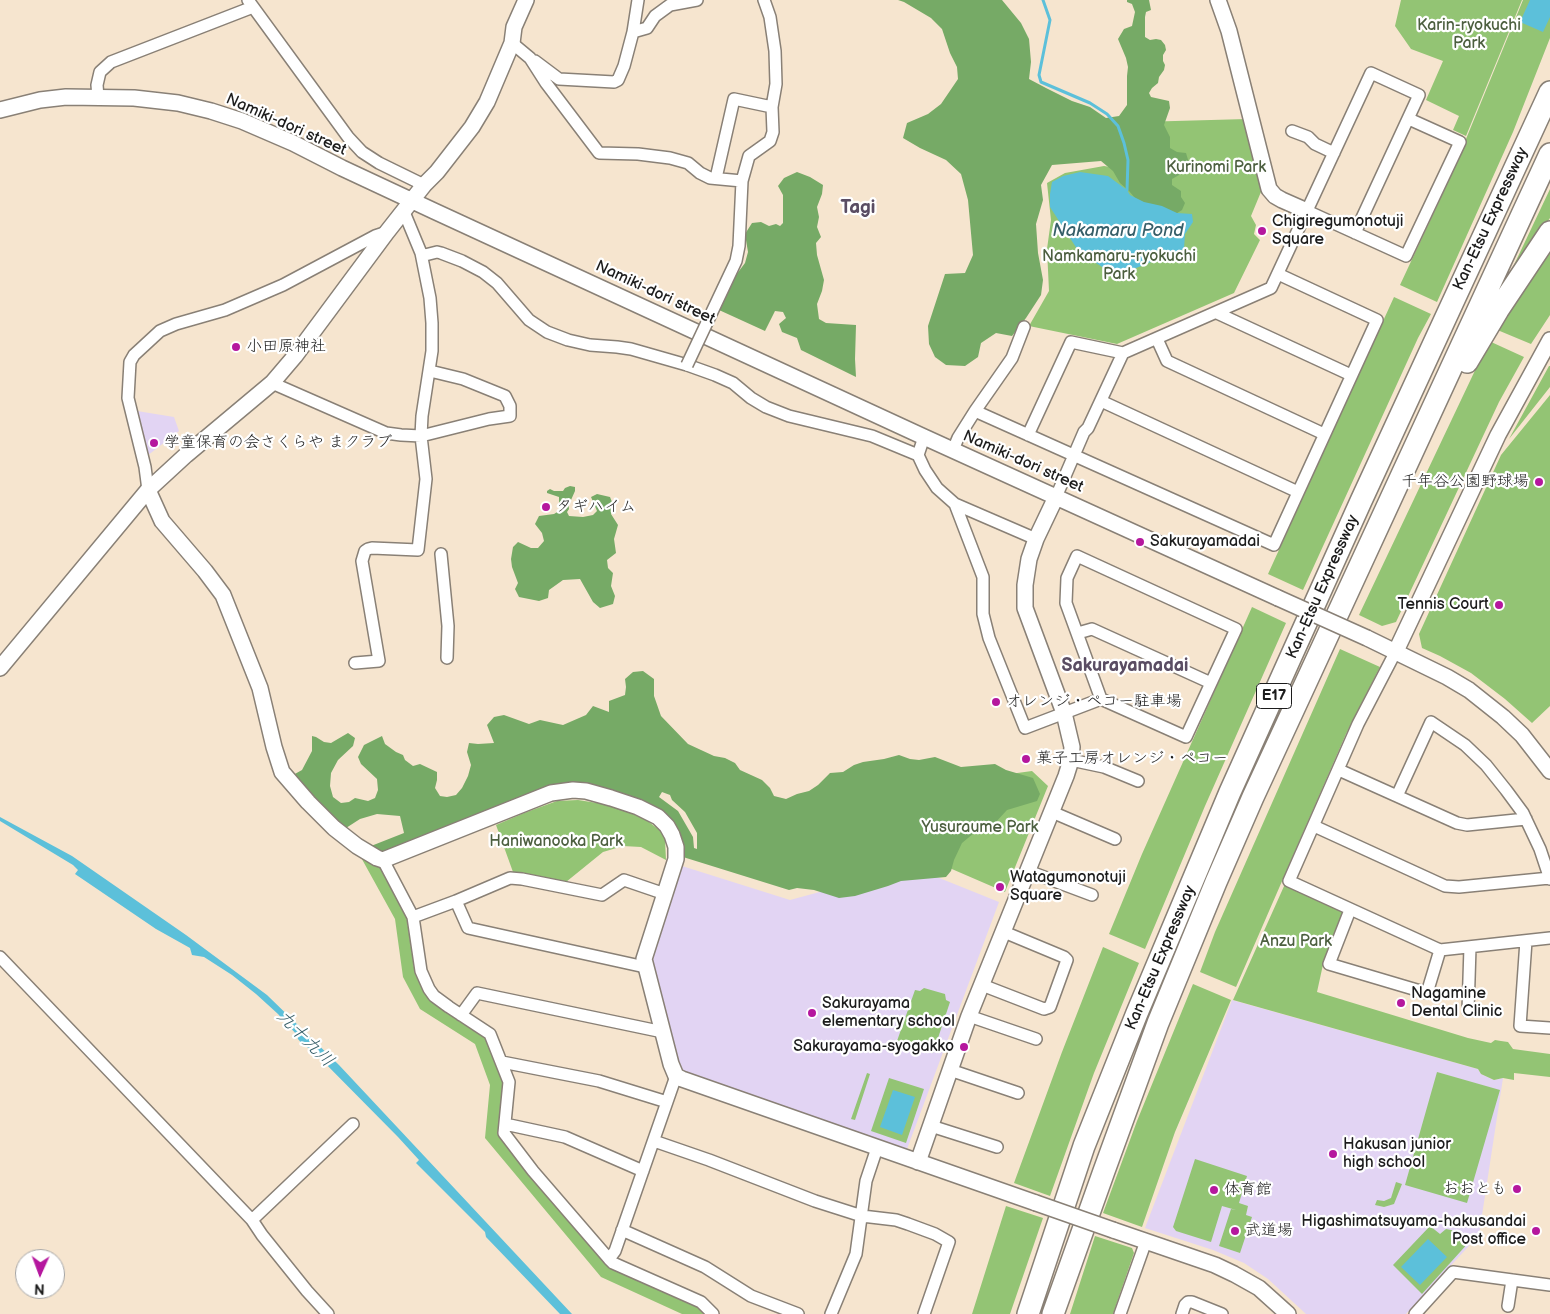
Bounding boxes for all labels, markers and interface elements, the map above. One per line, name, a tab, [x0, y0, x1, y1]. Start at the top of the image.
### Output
park label: Karin-ryokuchi Park	[1417, 16, 1521, 54]
street label: Namiki-dori street	[223, 90, 349, 160]
street label: Kan-Etsu Expressway	[1449, 144, 1533, 294]
park label: Kurinomi Park	[1166, 158, 1266, 178]
district label: Tagi	[840, 197, 876, 219]
place label: Chigiregumonotuji Square	[1272, 212, 1404, 250]
water label: Nakamaru Pond	[1052, 220, 1184, 242]
marker: Chigiregumonotuji Square	[1256, 225, 1268, 237]
park label: Namkamaru-ryokuchi Park	[1042, 247, 1196, 285]
street label: Namiki-dori street	[592, 257, 718, 329]
place label: 小田原神社	[246, 337, 326, 357]
marker: 小田原神社	[230, 341, 242, 353]
street label: Namiki-dori street	[960, 427, 1086, 497]
place label: 学童保育の会さくらや まクラブ	[164, 433, 392, 453]
marker: 学童保育の会さくらや まクラブ	[148, 437, 160, 449]
place label: 千年谷公園野球場	[1401, 472, 1529, 492]
marker: 千年谷公園野球場	[1533, 476, 1545, 488]
place label: タギハイム	[556, 497, 636, 517]
marker: タギハイム	[540, 501, 552, 513]
street label: Kan-Etsu Expressway	[1283, 512, 1363, 662]
place label: Sakurayamadai	[1150, 532, 1260, 552]
marker: Sakurayamadai	[1134, 536, 1146, 548]
place label: Tennis Court	[1397, 595, 1489, 615]
marker: Tennis Court	[1493, 599, 1505, 611]
district label: Sakurayamadai	[1062, 655, 1188, 677]
road number: E17	[1256, 684, 1292, 708]
place label: オレンジ・ペコー駐車場	[1006, 692, 1182, 712]
marker: オレンジ・ペコー駐車場	[990, 696, 1002, 708]
place label: 菓子工房オレンジ・ペコー	[1036, 749, 1228, 769]
marker: 菓子工房オレンジ・ペコー	[1020, 753, 1032, 765]
park label: Yusuraume Park	[922, 818, 1038, 838]
park label: Haniwanooka Park	[489, 832, 623, 852]
place label: Watagumonotuji Square	[1010, 868, 1126, 906]
marker: Watagumonotuji Square	[994, 881, 1006, 893]
street label: Kan-Etsu Expressway	[1122, 883, 1200, 1033]
park label: Anzu Park	[1260, 932, 1332, 952]
place label: Nagamine Dental Clinic	[1411, 984, 1502, 1022]
place label: Sakurayama elementary school	[822, 994, 955, 1032]
marker: Nagamine Dental Clinic	[1395, 997, 1407, 1009]
water label: 九十九川	[272, 1006, 338, 1072]
marker: Sakurayama elementary school	[806, 1007, 818, 1019]
place label: Sakurayama-syogakko	[793, 1037, 954, 1057]
marker: Sakurayama-syogakko	[958, 1041, 970, 1053]
place label: Hakusan junior high school	[1343, 1135, 1451, 1173]
marker: Hakusan junior high school	[1327, 1148, 1339, 1160]
place label: おおとも	[1443, 1179, 1507, 1199]
place label: 体育館	[1224, 1180, 1272, 1200]
marker: おおとも	[1511, 1183, 1523, 1195]
marker: 体育館	[1208, 1184, 1220, 1196]
place label: Higashimatsuyama-hakusandai Post office	[1301, 1212, 1526, 1250]
place label: 武道場	[1245, 1221, 1293, 1241]
marker: 武道場	[1229, 1225, 1241, 1237]
marker: Higashimatsuyama-hakusandai Post office	[1530, 1225, 1542, 1237]
north arrow	[15, 1249, 65, 1299]
text: N	[34, 1280, 45, 1297]

